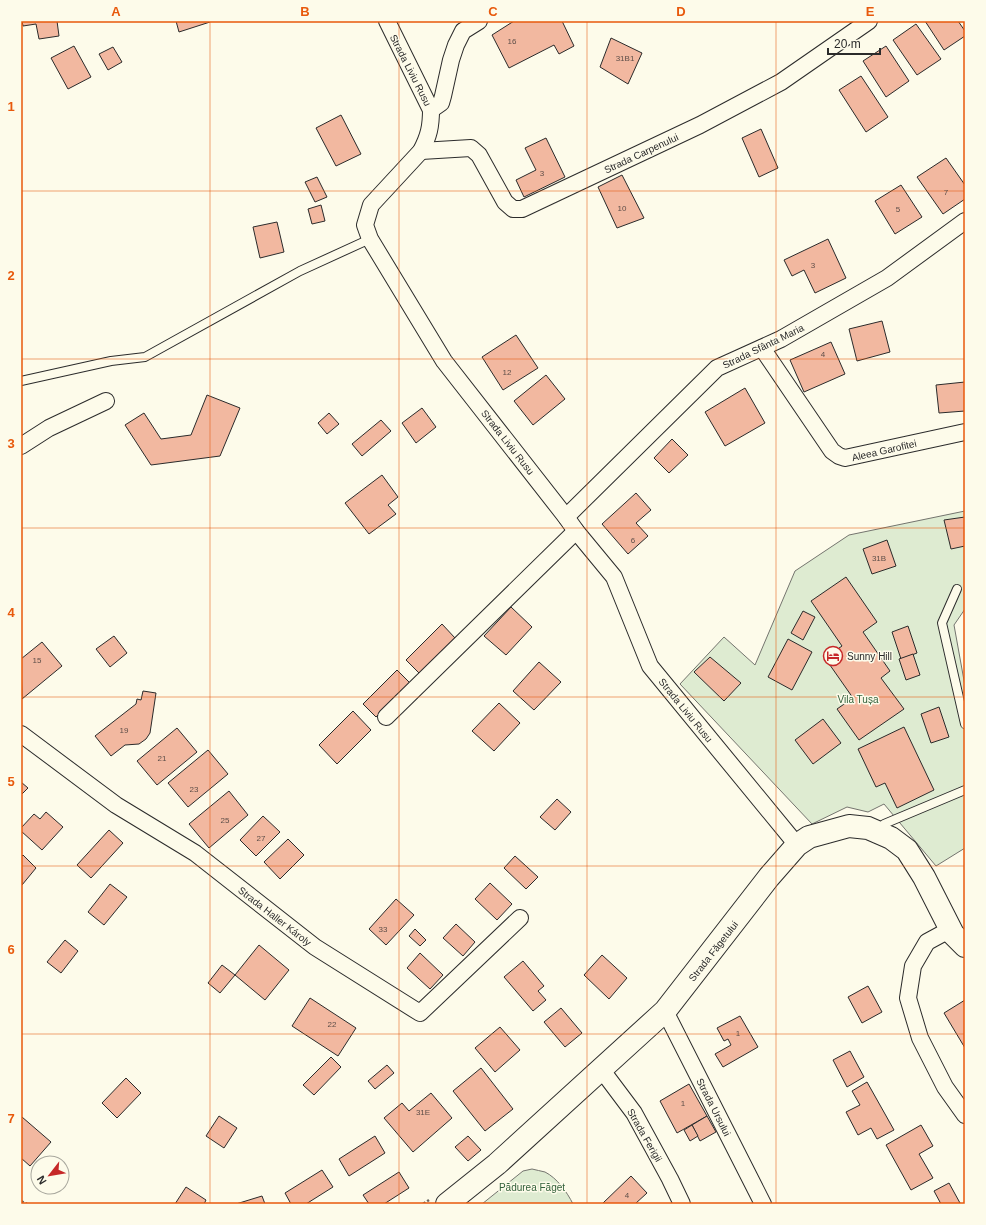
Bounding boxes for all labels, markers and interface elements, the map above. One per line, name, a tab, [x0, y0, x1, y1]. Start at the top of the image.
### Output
text: A	[111, 4, 121, 19]
text: B	[300, 4, 310, 19]
text: C	[488, 4, 498, 19]
text: D	[676, 4, 686, 19]
text: E	[866, 4, 875, 19]
scale bar	[828, 30, 880, 56]
street label: Strada Liviu Rusu	[388, 33, 433, 108]
house number: 16	[508, 37, 517, 46]
text: 20 m	[834, 37, 861, 51]
house number: 31B1	[616, 54, 635, 63]
text: 1	[7, 99, 15, 114]
street label: Strada Carpenului	[602, 131, 680, 175]
house number: 3	[540, 169, 545, 178]
house number: 7	[944, 188, 949, 197]
house number: 10	[618, 204, 627, 213]
house number: 5	[896, 205, 901, 214]
house number: 3	[811, 261, 816, 270]
text: 2	[7, 268, 15, 283]
street label: Strada Sfânta Maria	[721, 322, 806, 371]
house number: 4	[821, 350, 826, 359]
house number: 12	[503, 368, 512, 377]
street label: Strada Liviu Rusu	[479, 408, 536, 477]
text: 3	[7, 436, 15, 451]
street label: Aleea Garofitei	[851, 438, 918, 463]
house number: 6	[631, 536, 636, 545]
house number: 31B	[872, 554, 886, 563]
text: 4	[7, 605, 15, 620]
hotel icon: Sunny Hill	[822, 645, 844, 667]
place label: Sunny Hill	[847, 651, 892, 662]
house number: 15	[33, 656, 42, 665]
street label: Strada Liviu Rusu	[656, 676, 715, 744]
park label: Vila Tușa	[838, 694, 879, 705]
house number: 19	[120, 726, 129, 735]
house number: 21	[158, 754, 167, 763]
text: 5	[7, 774, 15, 789]
house number: 23	[190, 785, 199, 794]
house number: 25	[221, 816, 230, 825]
house number: 27	[257, 834, 266, 843]
street label: Strada Haller Károly	[236, 885, 313, 948]
street label: Strada Făgetului	[686, 919, 740, 984]
house number: 33	[379, 925, 388, 934]
text: 6	[7, 942, 15, 957]
house number: 22	[328, 1020, 337, 1029]
house number: 1	[736, 1029, 741, 1038]
street label: Strada Ursului	[694, 1077, 733, 1138]
house number: 1	[681, 1099, 686, 1108]
street label: Strada Ferigii	[625, 1107, 664, 1164]
house number: 31E	[416, 1108, 430, 1117]
text: 7	[7, 1111, 15, 1126]
north arrow	[30, 1155, 70, 1195]
text: N	[34, 1174, 49, 1187]
park label: Pădurea Făget	[499, 1182, 565, 1193]
house number: 4	[625, 1191, 630, 1200]

